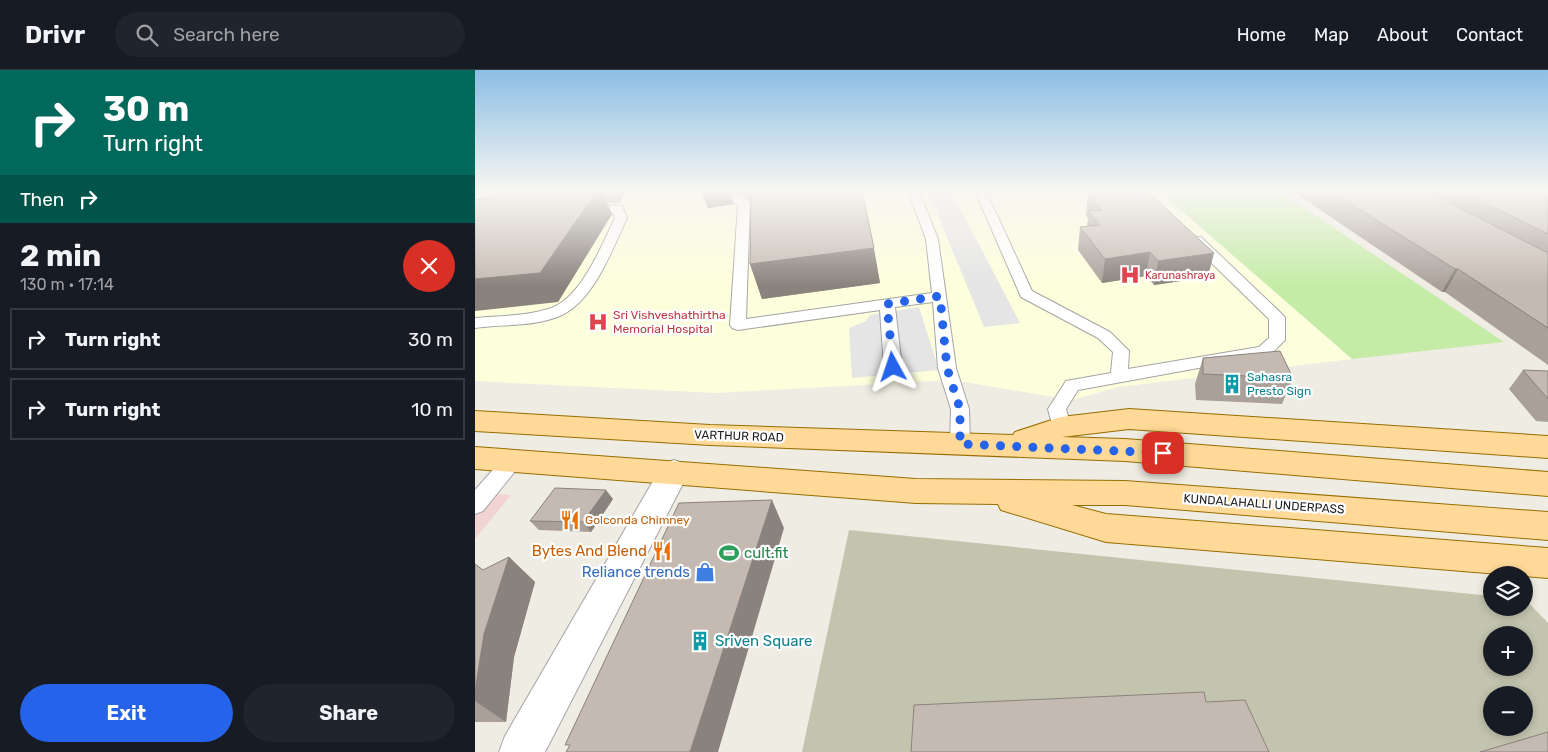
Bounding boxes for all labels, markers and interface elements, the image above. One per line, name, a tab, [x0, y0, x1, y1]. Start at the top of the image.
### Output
search box	[115, 12, 465, 57]
text: Drivr	[25, 21, 85, 49]
icon: search	[133, 21, 161, 49]
text: Search here	[173, 23, 280, 46]
text: Home	[1237, 24, 1286, 46]
text: Map	[1314, 24, 1349, 46]
text: About	[1377, 24, 1428, 46]
text: Contact	[1456, 24, 1523, 46]
text: 30 m	[103, 88, 189, 130]
icon: right	[20, 90, 85, 155]
text: Turn right	[103, 130, 203, 157]
icon: right	[74, 185, 102, 213]
text: Then	[20, 188, 64, 211]
text: 2 min	[20, 238, 101, 274]
button: close	[403, 240, 455, 292]
hospital icon: Karunashraya	[1119, 264, 1141, 286]
place label: Karunashraya	[1145, 269, 1215, 282]
text: 130 m · 17:14	[20, 275, 114, 294]
place label: Sri Vishveshathirtha Memorial Hospital	[613, 308, 726, 336]
hospital icon: Sri Vishveshathirtha Memorial Hospital	[587, 311, 609, 333]
icon: right	[22, 325, 50, 353]
text: Turn right	[65, 328, 160, 351]
text: 30 m	[408, 328, 453, 351]
position arrow	[866, 340, 918, 392]
place label: Sahasra Presto Sign	[1247, 370, 1311, 398]
building icon: Sahasra Presto Sign	[1221, 373, 1243, 395]
icon: right	[22, 395, 50, 423]
text: Turn right	[65, 398, 160, 421]
text: 10 m	[411, 398, 453, 421]
street label: VARTHUR ROAD	[694, 427, 784, 445]
pin	[1142, 432, 1184, 474]
icon: arrive	[1149, 439, 1177, 467]
street label: KUNDALAHALLI UNDERPASS	[1183, 491, 1345, 517]
restaurant icon: Golconda Chimney	[559, 509, 581, 531]
place label: Golconda Chimney	[585, 513, 690, 527]
restaurant icon: Bytes And Blend	[651, 540, 673, 562]
place label: Bytes And Blend	[532, 542, 647, 560]
sports icon: cult.fit	[718, 542, 740, 564]
place label: cult.fit	[744, 544, 788, 562]
shop icon: Reliance trends	[694, 561, 716, 583]
place label: Reliance trends	[582, 563, 690, 581]
map controls	[1483, 566, 1533, 736]
button: layers	[1483, 566, 1533, 616]
button: +	[1483, 626, 1533, 676]
building icon: Sriven Square	[689, 630, 711, 652]
place label: Sriven Square	[715, 632, 812, 650]
button: Exit	[20, 684, 233, 742]
button: Share	[243, 684, 455, 742]
button: −	[1483, 686, 1533, 736]

